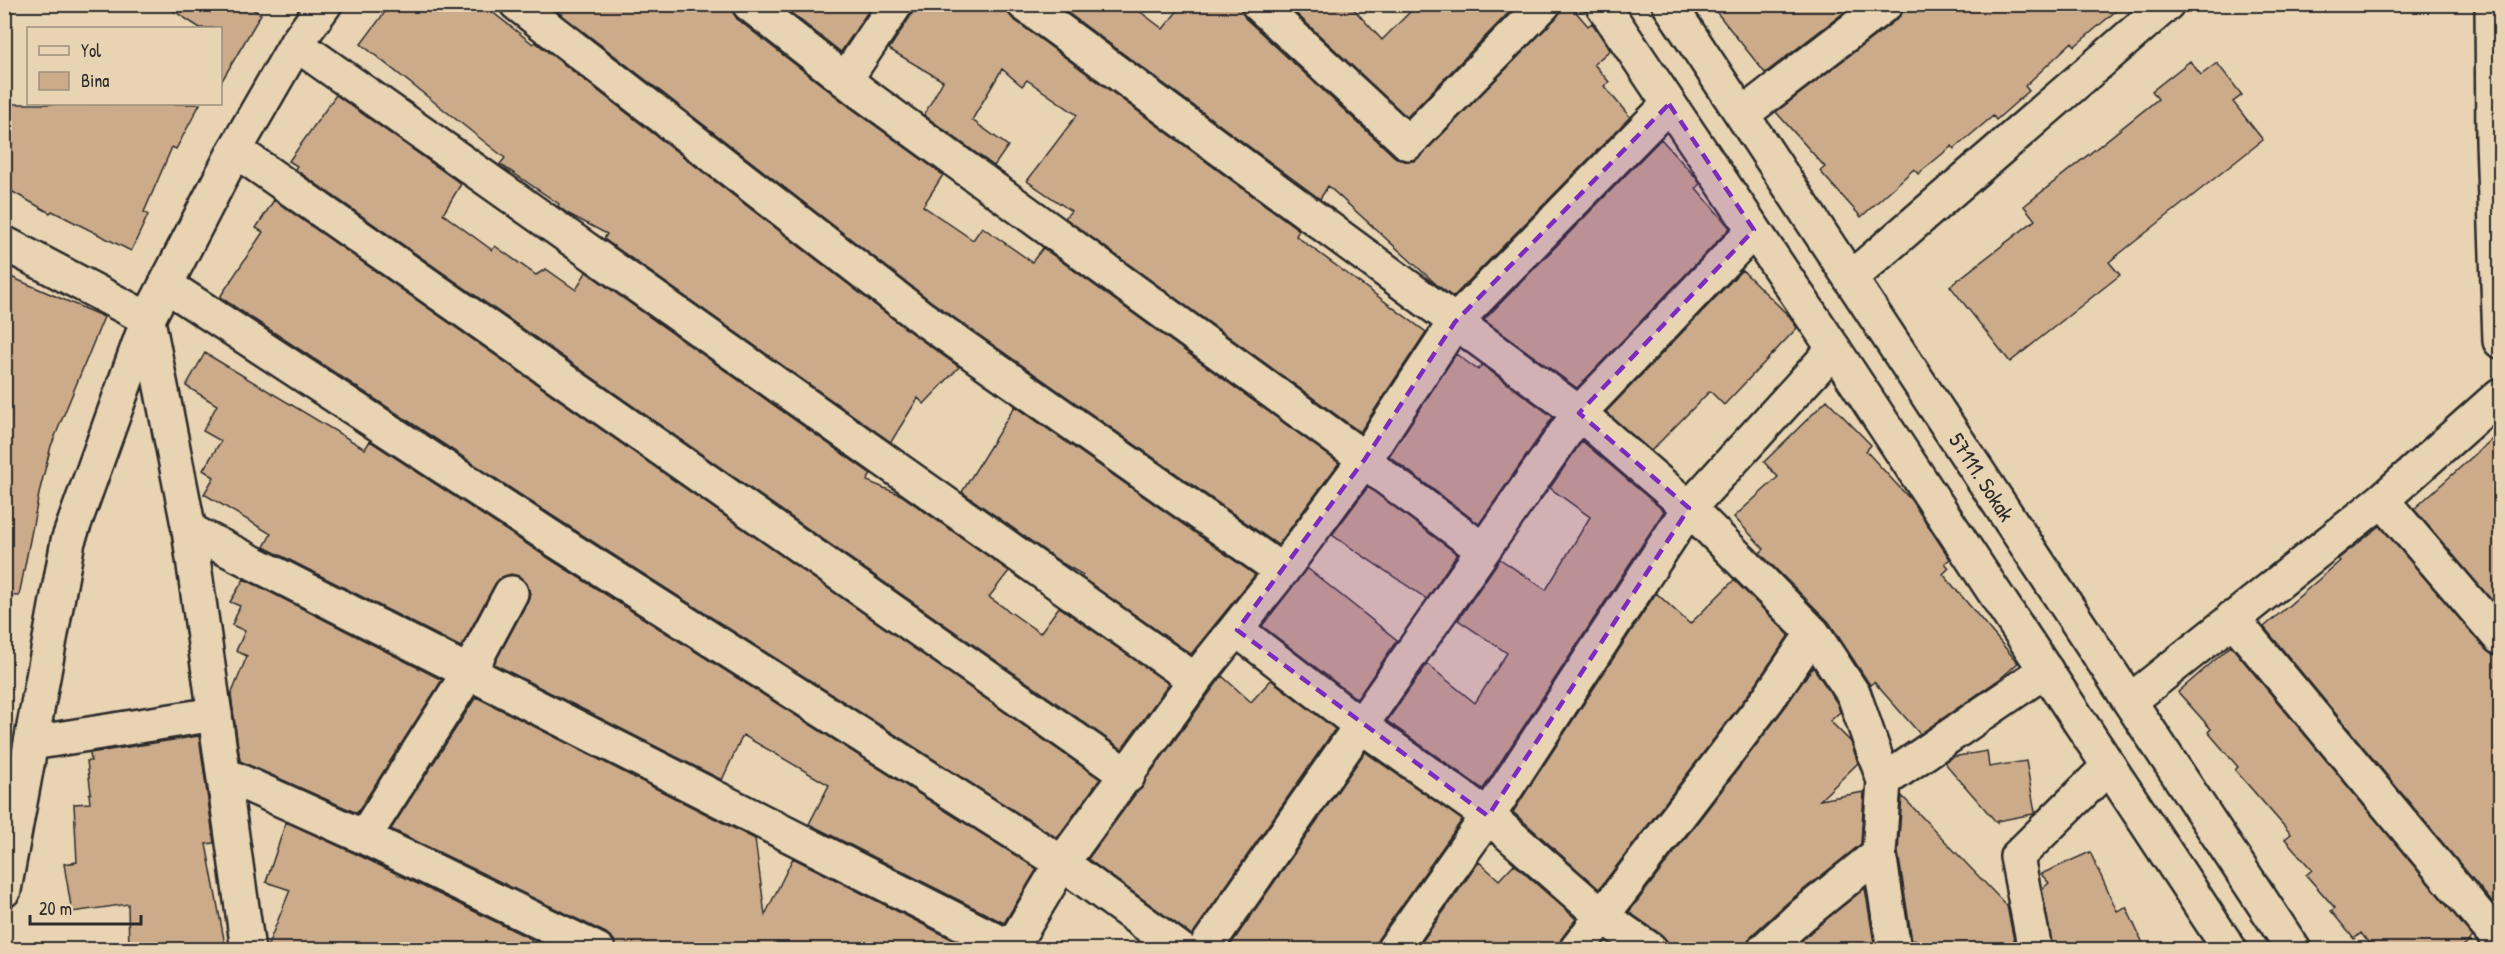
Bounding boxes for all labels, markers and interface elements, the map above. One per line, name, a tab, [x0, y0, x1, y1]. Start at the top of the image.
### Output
legend	[27, 27, 222, 105]
text: Yol	[81, 38, 101, 63]
text: Bina	[81, 68, 109, 93]
street label: 57111. Sokak	[1942, 427, 2022, 527]
scale bar	[30, 888, 141, 926]
text: 20 m	[39, 896, 72, 921]

